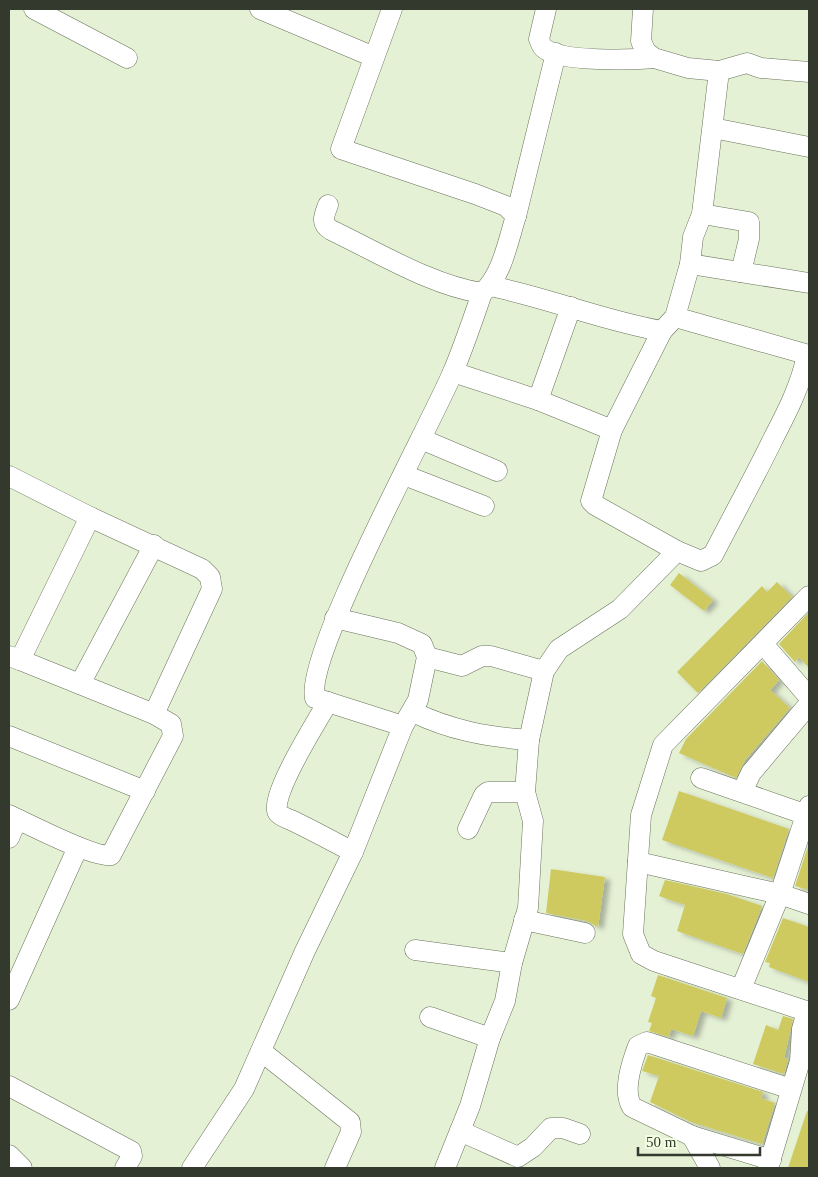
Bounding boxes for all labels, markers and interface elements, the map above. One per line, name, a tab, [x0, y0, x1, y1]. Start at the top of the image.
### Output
scale bar	[638, 1124, 760, 1156]
text: 50 m	[646, 1134, 677, 1150]

